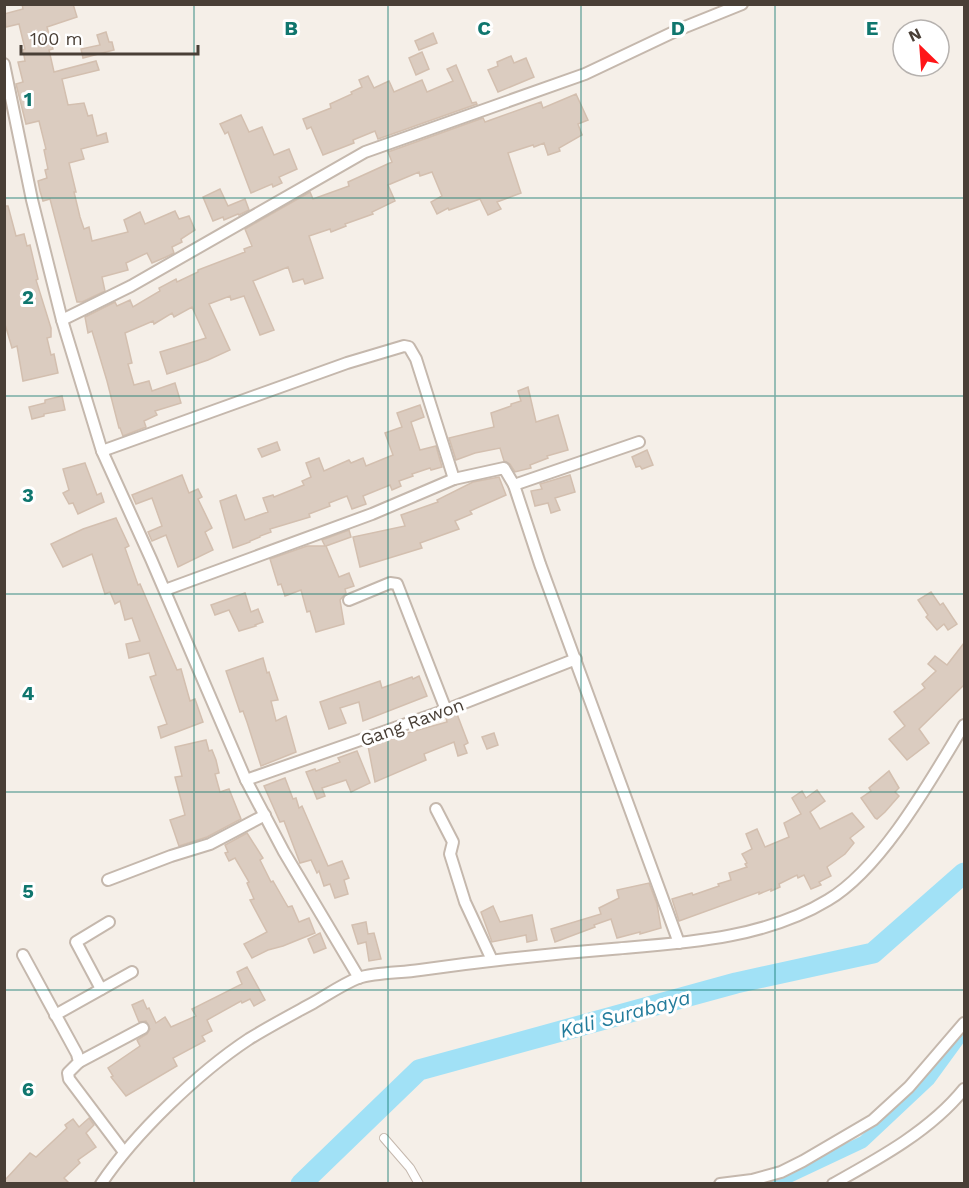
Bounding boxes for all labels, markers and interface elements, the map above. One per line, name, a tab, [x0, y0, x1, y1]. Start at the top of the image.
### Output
text: B	[284, 16, 298, 40]
text: C	[477, 16, 491, 40]
text: D	[671, 16, 685, 40]
text: E	[866, 16, 878, 40]
scale bar	[21, 18, 198, 56]
north arrow	[891, 18, 951, 78]
text: N	[905, 24, 924, 46]
text: 100 m	[30, 28, 83, 49]
text: 1	[24, 87, 32, 111]
text: 2	[22, 285, 34, 309]
text: 3	[22, 483, 34, 507]
text: 4	[22, 681, 35, 705]
street label: Gang Rawon	[357, 694, 467, 750]
text: 5	[22, 879, 34, 903]
water label: Kali Surabaya	[557, 985, 693, 1043]
text: 6	[22, 1077, 34, 1101]

